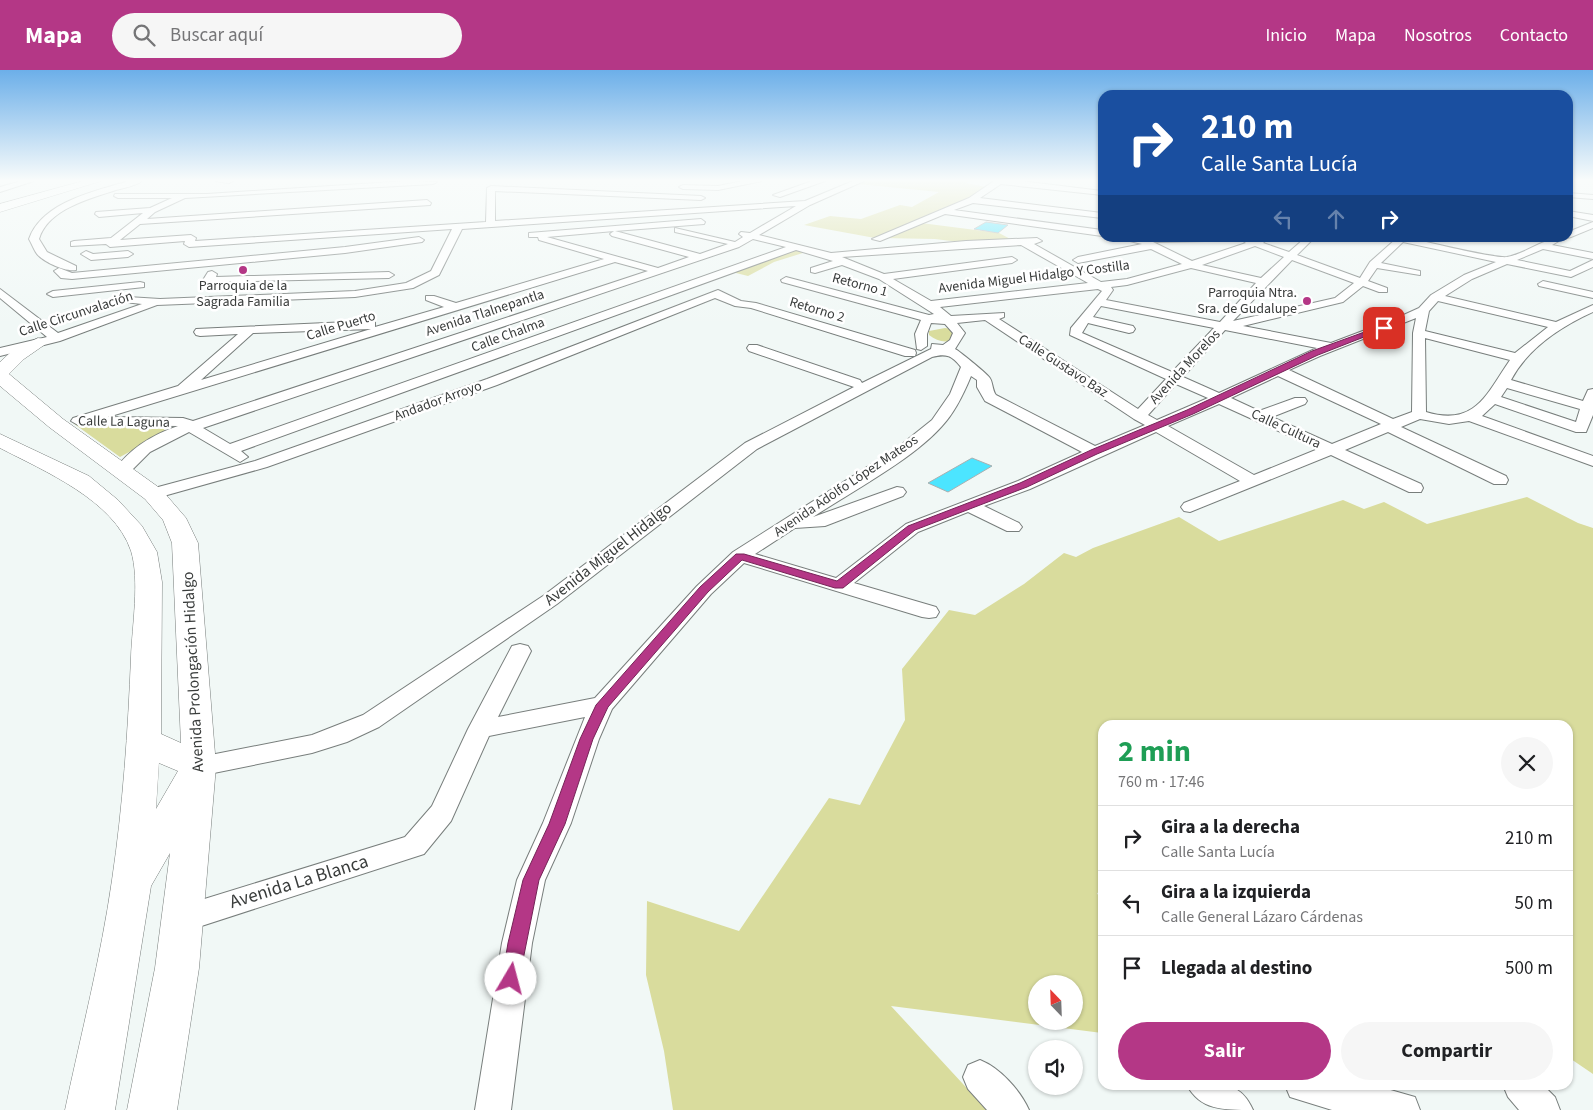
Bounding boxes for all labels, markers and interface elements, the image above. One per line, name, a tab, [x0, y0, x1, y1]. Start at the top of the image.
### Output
search box	[112, 13, 462, 58]
text: Mapa	[25, 18, 82, 53]
icon: search	[130, 21, 158, 49]
text: Buscar aquí	[170, 22, 263, 49]
text: Inicio	[1266, 23, 1307, 48]
text: Mapa	[1335, 23, 1376, 48]
text: Nosotros	[1404, 23, 1472, 48]
text: Contacto	[1500, 23, 1568, 48]
text: 210 m	[1201, 102, 1293, 152]
icon: right	[1118, 110, 1183, 175]
text: Calle Santa Lucía	[1201, 148, 1357, 180]
icon: left	[1269, 205, 1297, 233]
icon: ahead	[1322, 205, 1350, 233]
icon: right	[1375, 205, 1403, 233]
street label: Avenida Miguel Hidalgo Y Costilla	[937, 255, 1131, 299]
marker: Parroquia de la Sagrada Familia	[237, 264, 249, 276]
street label: Retorno 1	[830, 268, 890, 302]
place label: Parroquia de la Sagrada Familia	[196, 276, 290, 312]
place label: Parroquia Ntra. Sra. de Gudalupe	[1197, 283, 1297, 319]
street label: Avenida Tlalnepantla	[423, 284, 547, 342]
street label: Calle Circunvalación	[16, 286, 136, 342]
street label: Retorno 2	[787, 292, 847, 328]
marker: Parroquia Ntra. Sra. de Gudalupe	[1301, 295, 1313, 307]
street label: Calle Puerto	[304, 306, 378, 346]
pin	[1363, 307, 1405, 349]
street label: Calle Chalma	[468, 312, 548, 358]
icon: arrive	[1370, 314, 1398, 342]
street label: Avenida Morelos	[1145, 325, 1225, 409]
street label: Calle Gustavo Baz	[1014, 329, 1112, 403]
street label: Andador Arroyo	[391, 376, 485, 426]
street label: Calle Cultura	[1248, 404, 1324, 454]
street label: Calle La Laguna	[78, 411, 170, 433]
street label: Avenida Adolfo López Mateos	[770, 430, 922, 542]
street label: Avenida Miguel Hidalgo	[540, 497, 676, 611]
street label: Avenida Prolongación Hidalgo	[177, 571, 209, 773]
text: 2 min	[1118, 730, 1191, 773]
button: close	[1501, 737, 1553, 789]
text: 760 m · 17:46	[1118, 771, 1205, 793]
text: Gira a la derecha	[1161, 814, 1300, 841]
icon: right	[1118, 824, 1146, 852]
text: 210 m	[1505, 825, 1553, 852]
text: Calle Santa Lucía	[1161, 841, 1275, 863]
street label: Avenida La Blanca	[226, 848, 372, 916]
text: Gira a la izquierda	[1161, 879, 1311, 906]
icon: left	[1118, 889, 1146, 917]
text: 50 m	[1515, 890, 1553, 917]
text: Calle General Lázaro Cárdenas	[1161, 906, 1363, 928]
position arrow	[484, 952, 536, 1004]
icon: arrive	[1118, 954, 1146, 982]
text: Llegada al destino	[1161, 955, 1312, 982]
text: 500 m	[1505, 955, 1553, 982]
north arrow	[1028, 975, 1082, 1030]
map controls	[1028, 975, 1083, 1095]
button: Salir	[1118, 1022, 1331, 1080]
button: Compartir	[1341, 1022, 1553, 1080]
button: sound	[1028, 1040, 1083, 1095]

